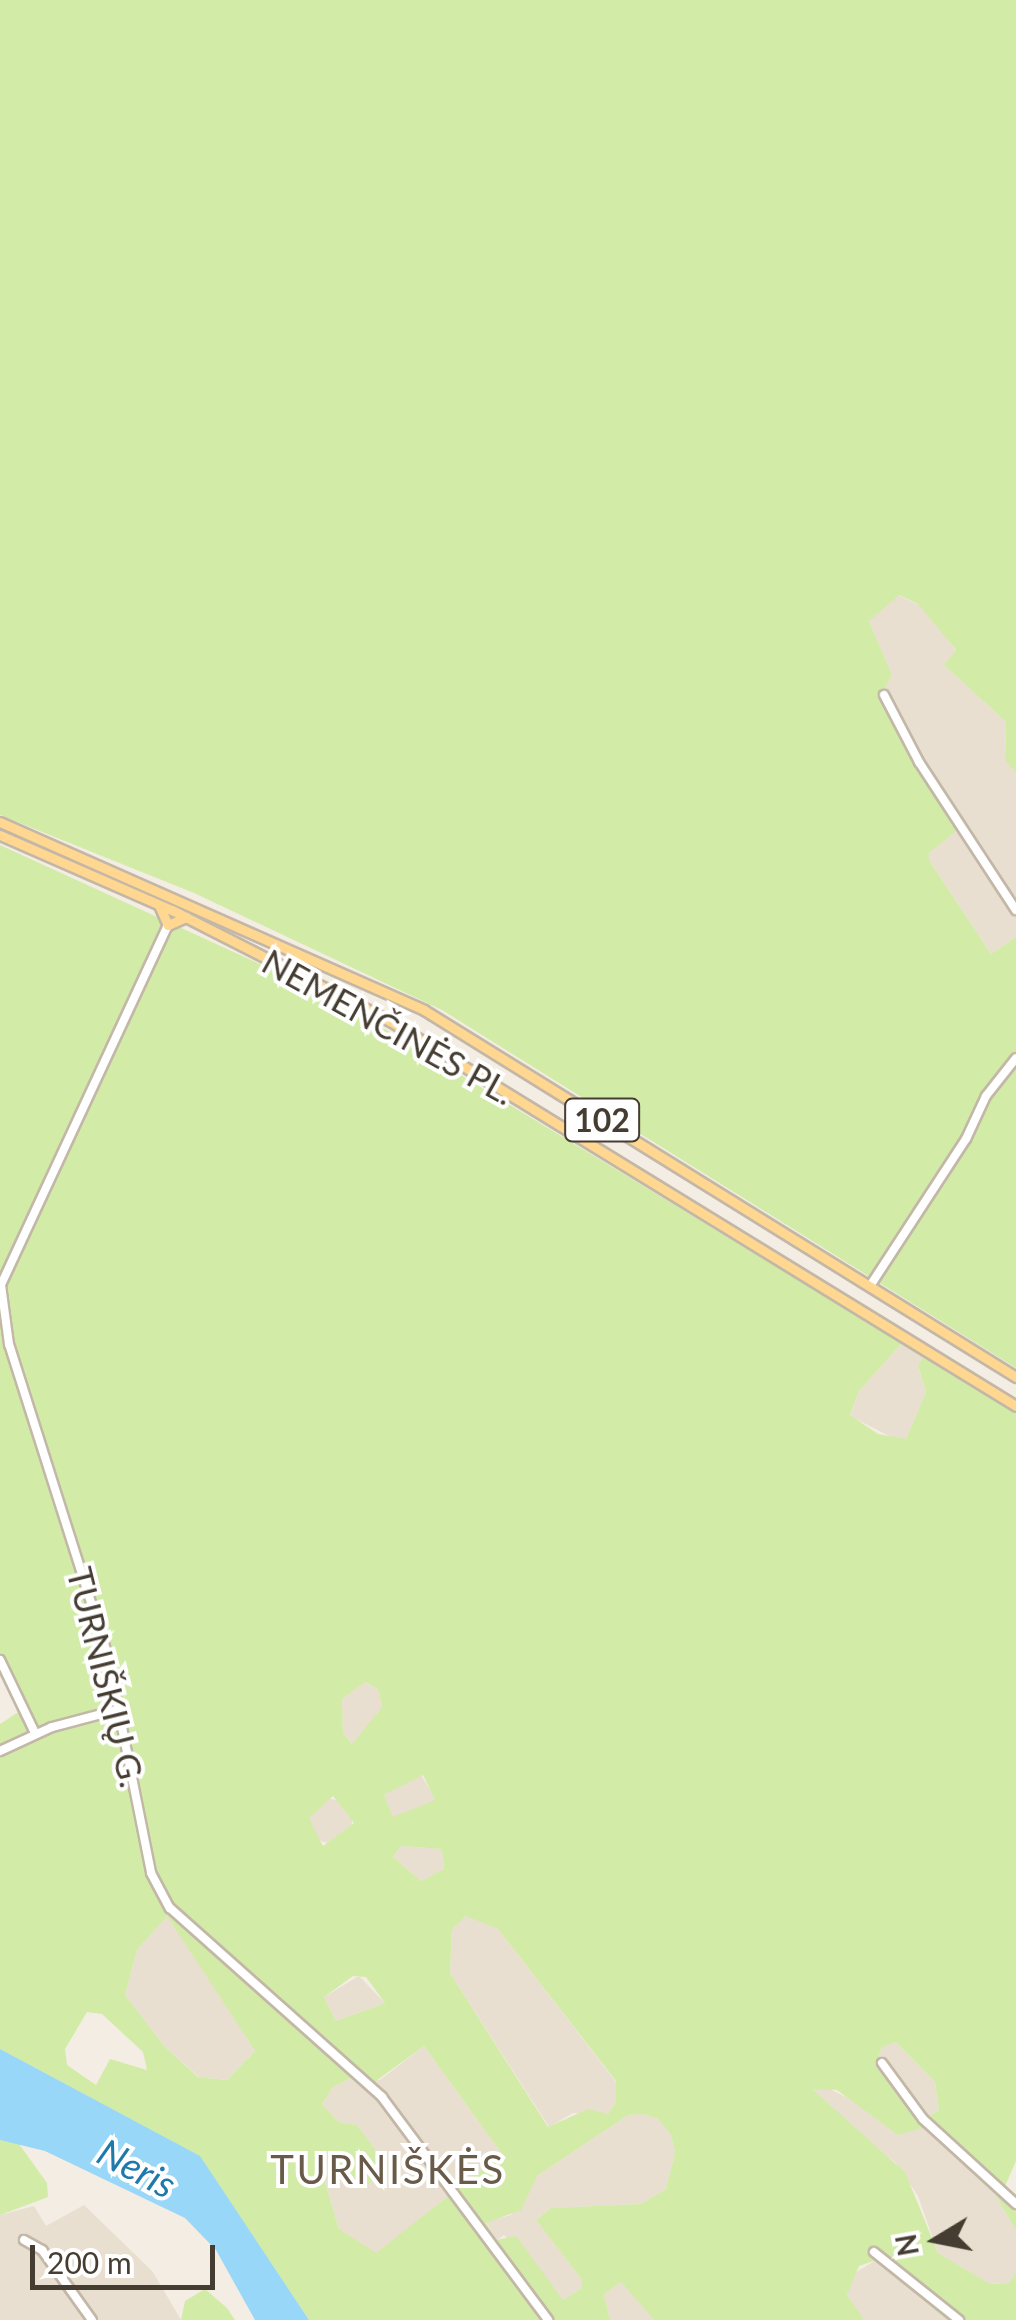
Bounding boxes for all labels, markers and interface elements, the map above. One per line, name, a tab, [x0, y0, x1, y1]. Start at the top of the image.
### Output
street label: NEMENČINĖS PL.	[256, 939, 522, 1113]
road number: 102	[562, 1093, 642, 1147]
street label: TURNIŠKIŲ G.	[59, 1563, 155, 1791]
water label: Neris	[90, 2129, 184, 2207]
district label: TURNIŠKĖS	[270, 2145, 506, 2193]
north arrow	[886, 2190, 986, 2290]
scale bar	[35, 2225, 220, 2287]
text: N	[888, 2232, 925, 2259]
text: 200 m	[47, 2244, 132, 2280]

